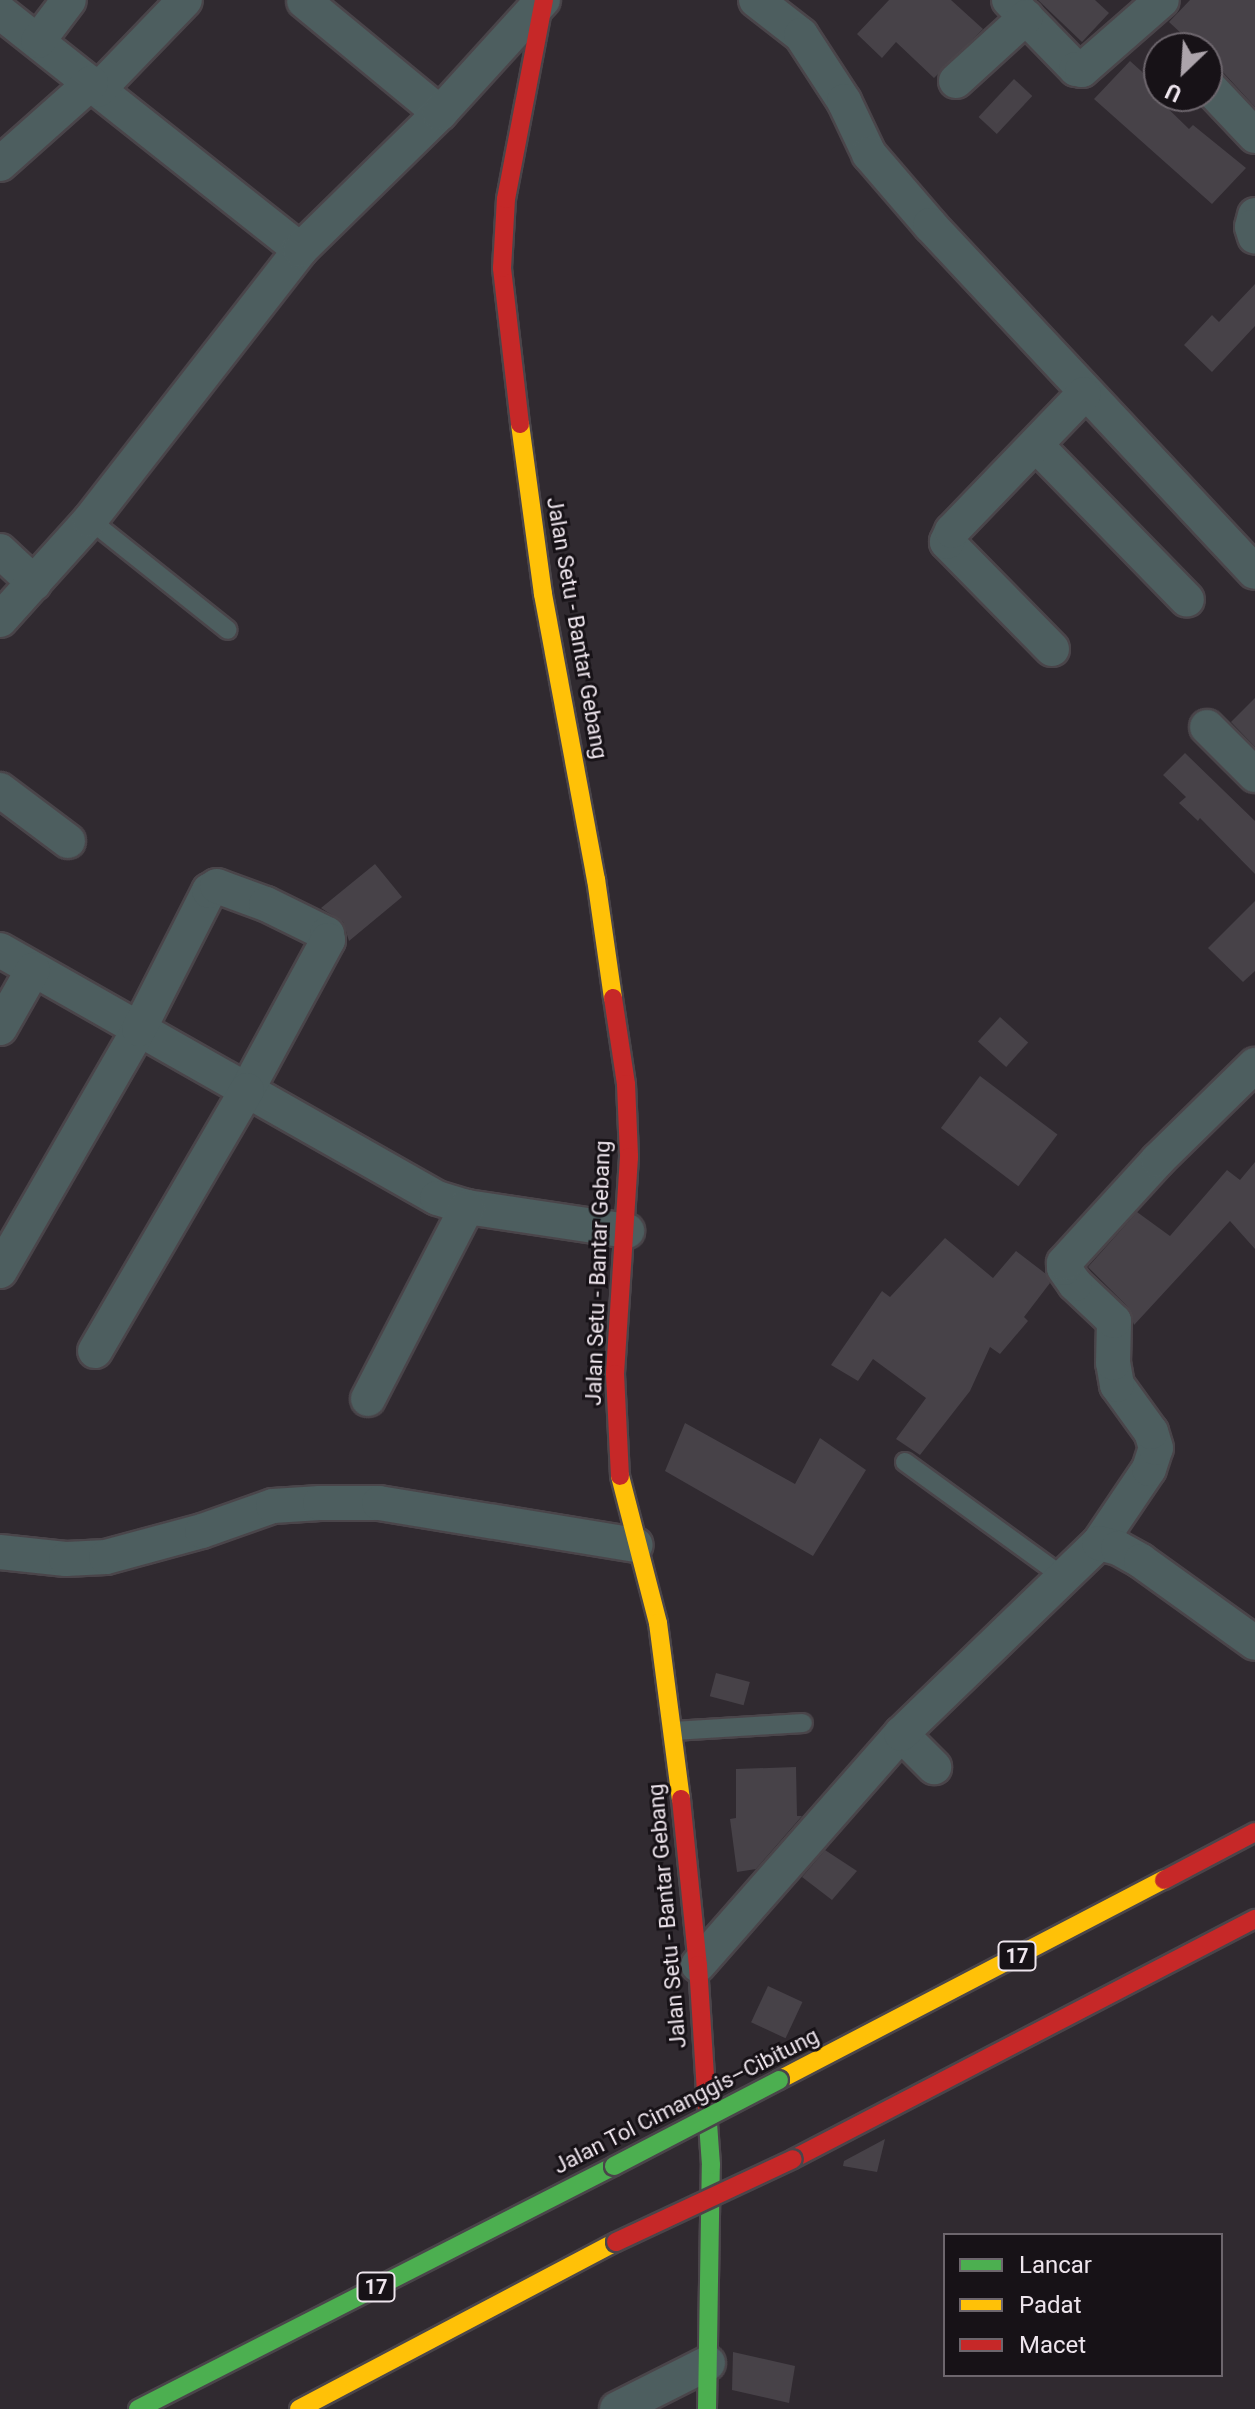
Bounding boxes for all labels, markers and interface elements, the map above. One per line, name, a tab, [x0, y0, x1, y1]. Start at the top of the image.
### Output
north arrow	[1143, 32, 1223, 112]
text: U	[1162, 78, 1185, 107]
street label: Jalan Setu - Bantar Gebang	[541, 495, 613, 761]
street label: Jalan Setu - Bantar Gebang	[580, 1140, 616, 1406]
street label: Jalan Setu - Bantar Gebang	[642, 1783, 692, 2049]
road number: 17	[997, 1940, 1037, 1972]
street label: Jalan Tol Cimanggis–Cibitung	[549, 2022, 823, 2180]
legend	[943, 2233, 1223, 2377]
text: Lancar	[1019, 2251, 1092, 2279]
road number: 17	[356, 2271, 396, 2303]
text: Padat	[1019, 2291, 1082, 2319]
text: Macet	[1019, 2331, 1086, 2359]

